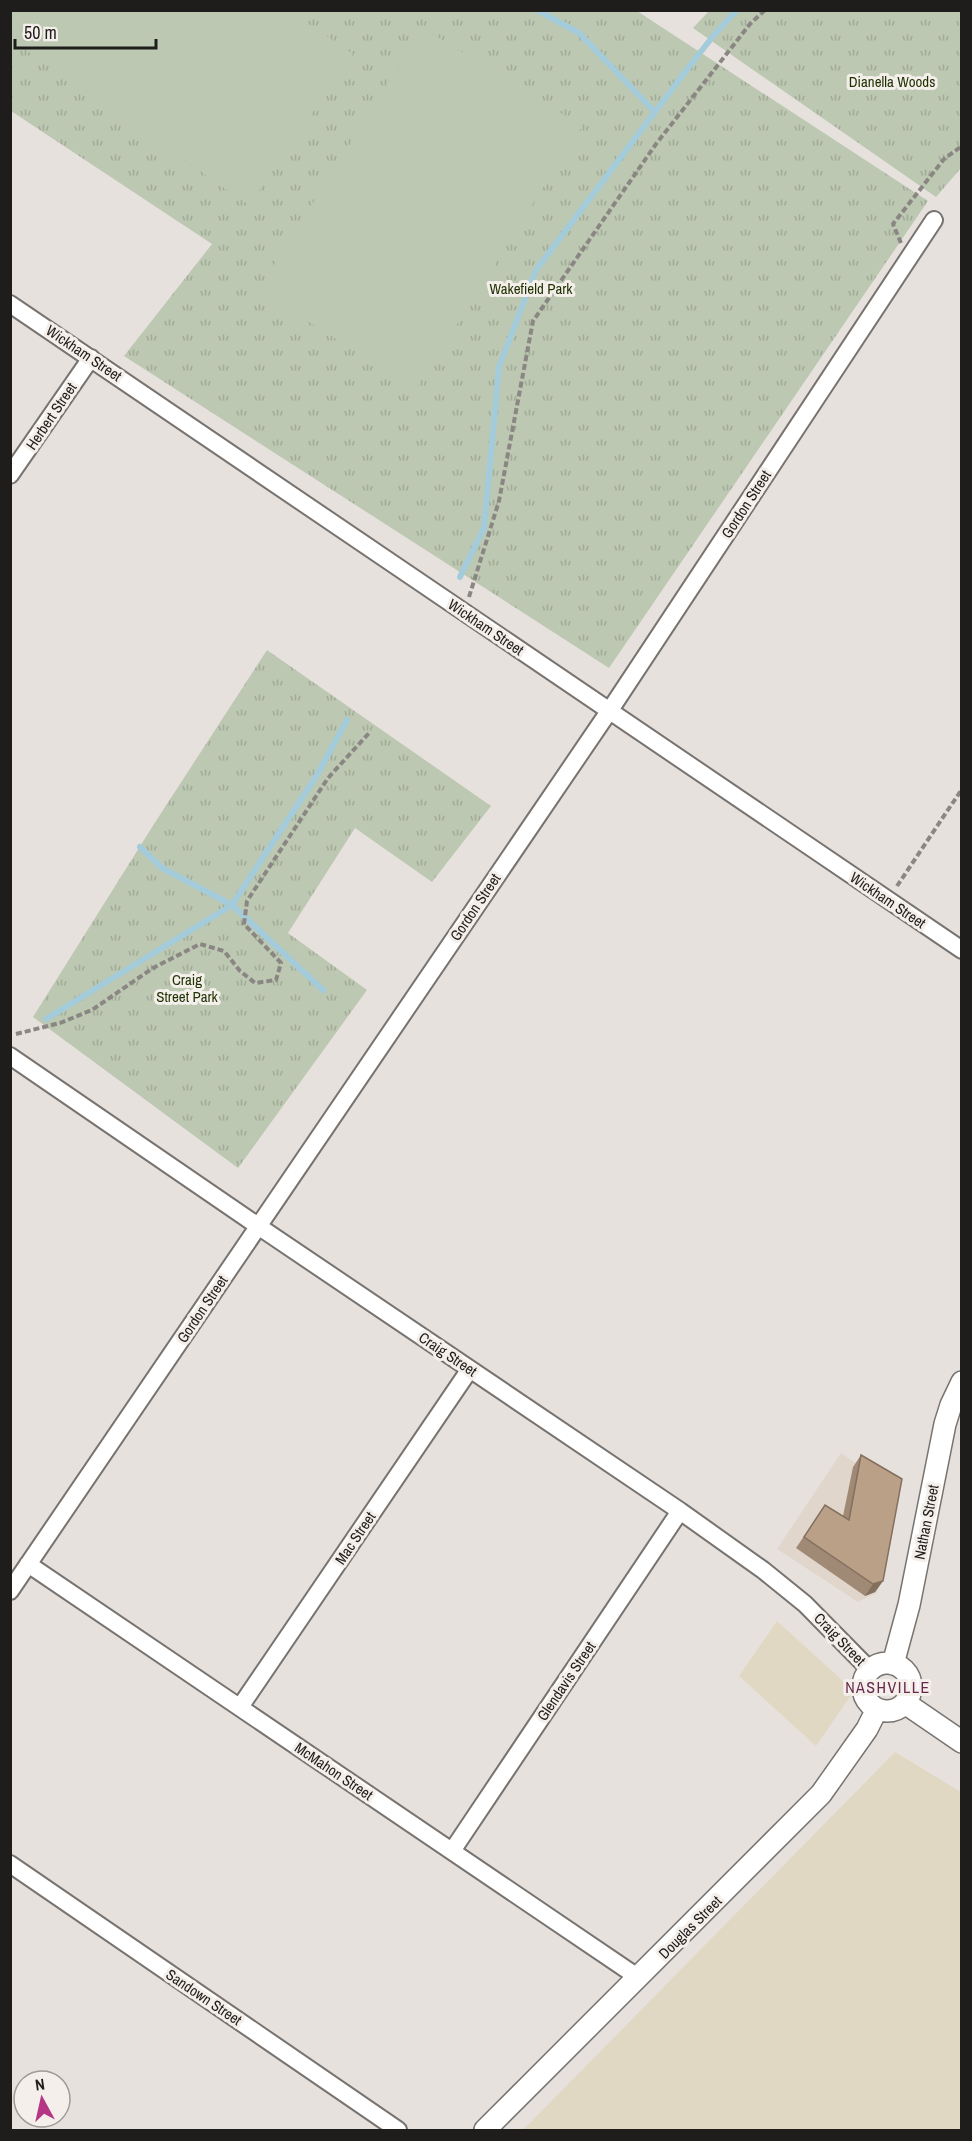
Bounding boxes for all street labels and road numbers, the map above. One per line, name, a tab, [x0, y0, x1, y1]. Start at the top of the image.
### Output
street label: Wickham Street	[42, 320, 127, 386]
street label: Herbert Street	[21, 378, 82, 454]
street label: Gordon Street	[716, 465, 776, 542]
street label: Wickham Street	[444, 594, 529, 660]
street label: Wickham Street	[846, 867, 931, 933]
street label: Gordon Street	[445, 869, 506, 945]
street label: Gordon Street	[172, 1271, 233, 1347]
street label: Craig Street	[415, 1327, 482, 1382]
street label: Nathan Street	[908, 1482, 944, 1561]
street label: Mac Street	[330, 1507, 381, 1569]
street label: Craig Street	[809, 1608, 871, 1671]
street label: Glendavis Street	[532, 1637, 601, 1725]
street label: McMahon Street	[291, 1737, 378, 1805]
street label: Douglas Street	[654, 1890, 727, 1963]
street label: Sandown Street	[162, 1964, 247, 2030]

